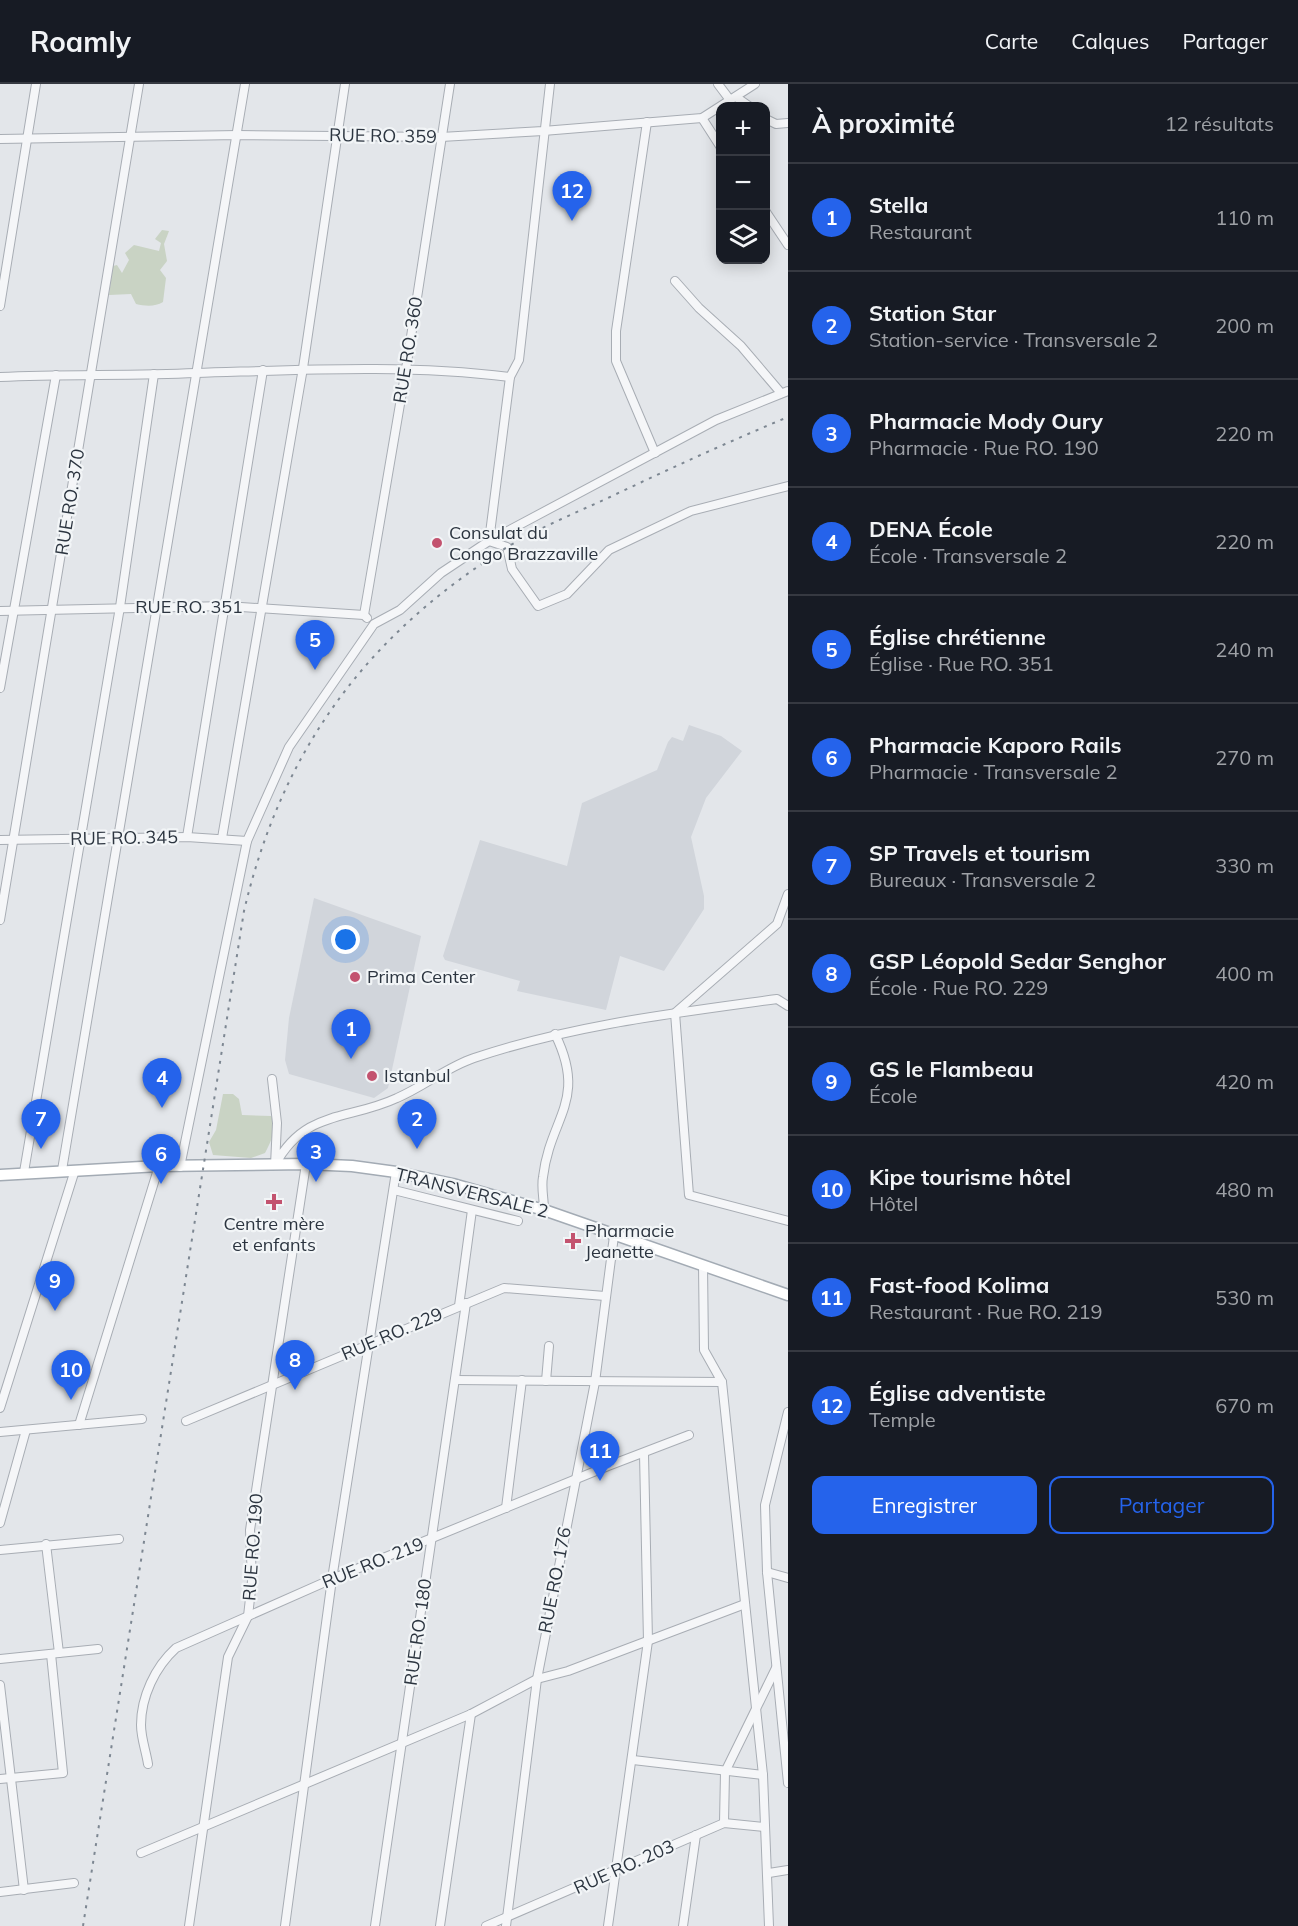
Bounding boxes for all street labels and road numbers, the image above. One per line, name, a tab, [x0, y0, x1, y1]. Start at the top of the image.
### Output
street label: RUE RO. 359	[329, 123, 437, 148]
street label: RUE RO. 360	[388, 295, 427, 405]
street label: RUE RO. 370	[50, 447, 89, 557]
street label: RUE RO. 351	[135, 595, 243, 618]
street label: RUE RO. 345	[70, 825, 178, 850]
street label: TRANSVERSALE 2	[393, 1162, 551, 1223]
street label: RUE RO. 229	[338, 1302, 446, 1365]
street label: RUE RO. 190	[237, 1492, 268, 1601]
street label: RUE RO. 176	[533, 1525, 576, 1635]
street label: RUE RO. 219	[319, 1532, 427, 1593]
street label: RUE RO. 180	[399, 1577, 436, 1687]
street label: RUE RO. 203	[570, 1834, 678, 1899]

